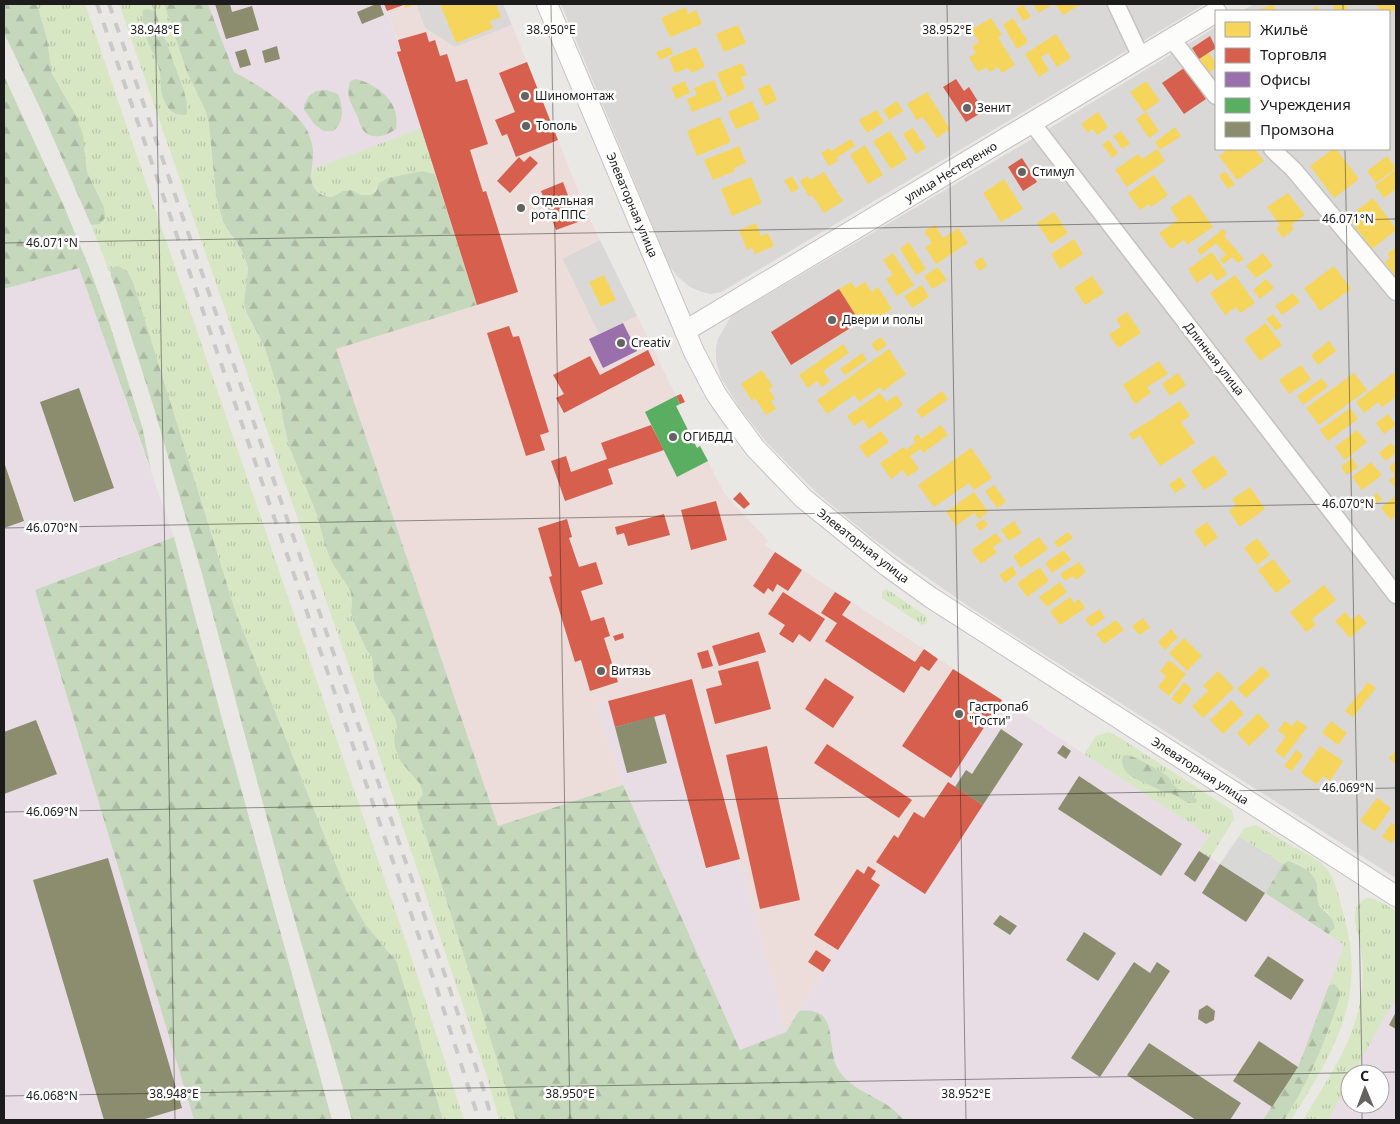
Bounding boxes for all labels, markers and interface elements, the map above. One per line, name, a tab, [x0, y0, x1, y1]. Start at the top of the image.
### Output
legend	[1215, 10, 1390, 150]
text: Жильё	[1260, 19, 1308, 39]
text: 38.948°E	[130, 21, 180, 38]
text: 38.950°E	[526, 21, 576, 38]
text: 38.952°E	[922, 21, 972, 38]
text: Торговля	[1260, 44, 1327, 64]
text: Офисы	[1260, 69, 1311, 89]
place label: Шиномонтаж	[535, 87, 615, 104]
marker: Шиномонтаж	[519, 90, 531, 102]
text: Учреждения	[1260, 94, 1351, 114]
place label: Зенит	[977, 99, 1011, 116]
marker: Зенит	[961, 102, 973, 114]
place label: Тополь	[536, 117, 577, 134]
text: Промзона	[1260, 119, 1334, 139]
marker: Тополь	[520, 120, 532, 132]
street label: улица Нестеренко	[901, 137, 1000, 206]
street label: Элеваторная улица	[603, 150, 662, 260]
place label: Стимул	[1032, 163, 1074, 180]
marker: Стимул	[1016, 166, 1028, 178]
place label: Отдельная рота ППС	[531, 192, 594, 223]
marker: Отдельная рота ППС	[515, 202, 527, 214]
text: 46.071°N	[1322, 210, 1374, 227]
text: 46.071°N	[26, 234, 78, 251]
place label: Двери и полы	[842, 311, 923, 328]
marker: Двери и полы	[826, 314, 838, 326]
street label: Длинная улица	[1180, 318, 1249, 399]
place label: Creativ	[631, 334, 671, 351]
marker: Creativ	[615, 337, 627, 349]
place label: ОГИБДД	[683, 428, 733, 445]
marker: ОГИБДД	[667, 431, 679, 443]
text: 46.070°N	[1322, 495, 1374, 512]
street label: Элеваторная улица	[814, 504, 913, 587]
text: 46.070°N	[26, 519, 78, 536]
place label: Витязь	[611, 662, 651, 679]
marker: Витязь	[595, 665, 607, 677]
place label: Гастропаб "Гости"	[969, 698, 1028, 729]
marker: Гастропаб "Гости"	[953, 708, 965, 720]
street label: Элеваторная улица	[1148, 733, 1252, 808]
text: 46.069°N	[1322, 779, 1374, 796]
text: 46.069°N	[26, 803, 78, 820]
north arrow	[1340, 1064, 1390, 1114]
text: С	[1360, 1066, 1369, 1085]
text: 38.948°E	[149, 1085, 199, 1102]
text: 38.950°E	[545, 1085, 595, 1102]
text: 38.952°E	[941, 1085, 991, 1102]
text: 46.068°N	[26, 1087, 78, 1104]

